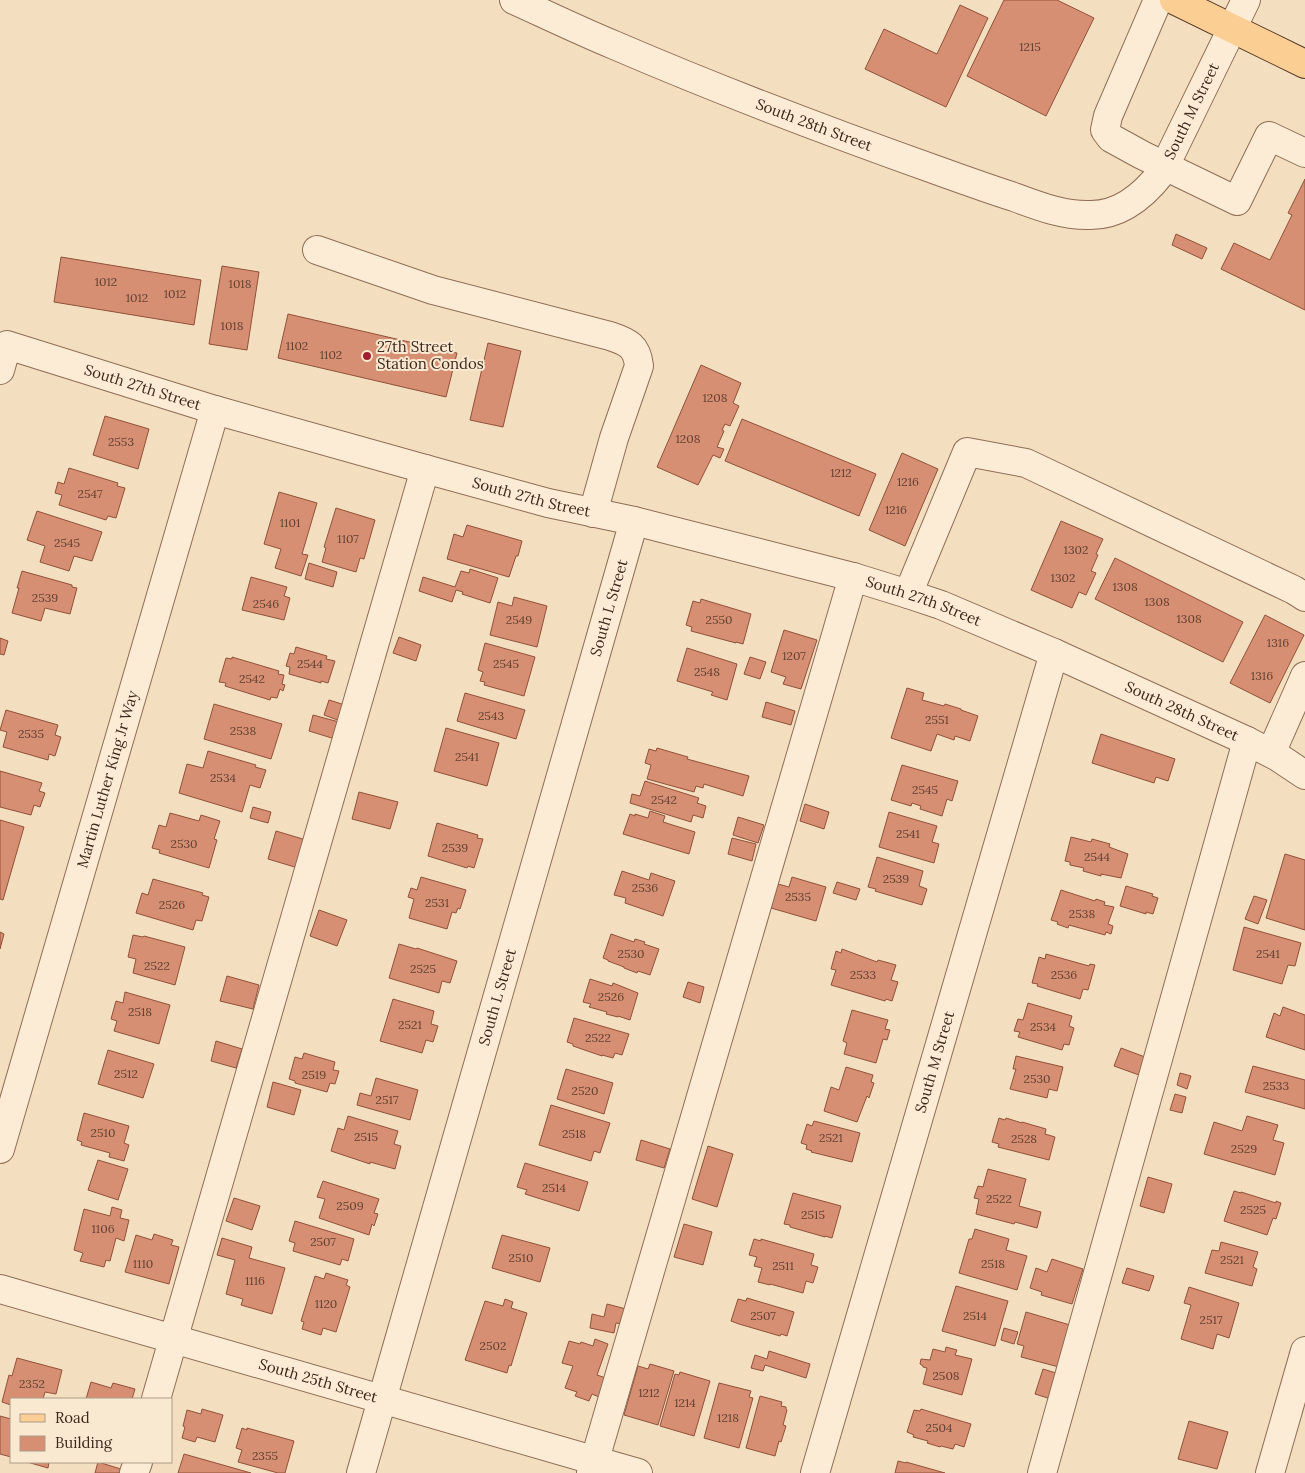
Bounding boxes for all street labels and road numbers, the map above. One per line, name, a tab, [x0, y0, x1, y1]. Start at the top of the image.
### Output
street label: South M Street	[1160, 59, 1223, 162]
street label: South 28th Street	[753, 94, 875, 155]
street label: South 27th Street	[82, 360, 204, 414]
street label: South 27th Street	[470, 473, 592, 521]
street label: South L Street	[586, 557, 632, 659]
street label: South 27th Street	[864, 572, 984, 630]
street label: South 28th Street	[1122, 677, 1242, 745]
street label: Martin Luther King Jr Way	[72, 688, 142, 870]
street label: South L Street	[474, 946, 520, 1048]
street label: South M Street	[910, 1009, 958, 1115]
street label: South 25th Street	[257, 1354, 380, 1406]

